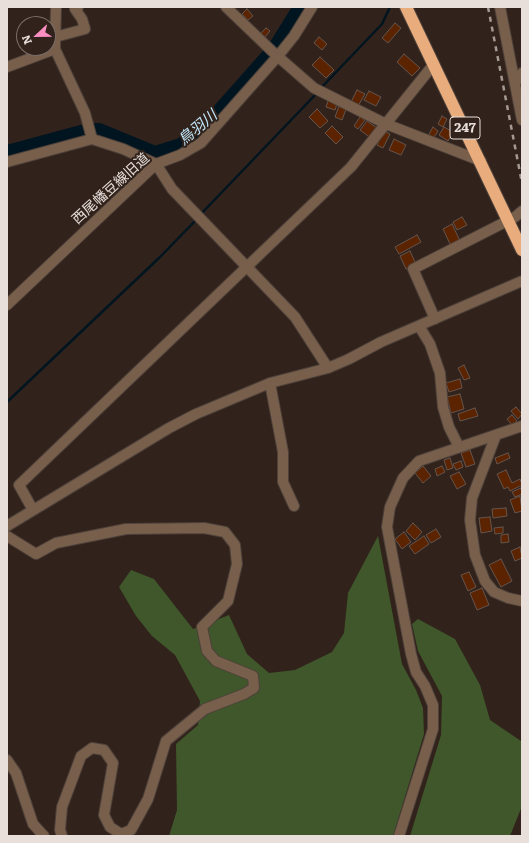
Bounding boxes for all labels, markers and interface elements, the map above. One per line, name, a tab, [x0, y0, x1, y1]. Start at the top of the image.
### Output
north arrow	[16, 16, 56, 56]
text: N	[17, 33, 35, 47]
water label: 鳥羽川	[175, 107, 221, 149]
road number: 247	[450, 117, 480, 139]
street label: 西尾幡豆線旧道	[69, 150, 153, 228]

